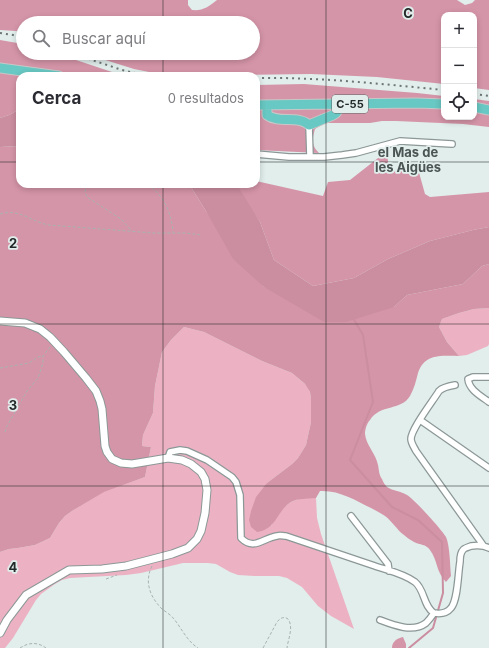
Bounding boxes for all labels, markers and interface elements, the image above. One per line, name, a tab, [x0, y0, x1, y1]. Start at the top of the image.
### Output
text: C	[403, 5, 413, 21]
map controls	[441, 12, 477, 120]
button: +	[441, 12, 477, 48]
search box	[16, 16, 260, 60]
icon: search	[30, 27, 52, 49]
text: Buscar aquí	[62, 29, 146, 48]
button: −	[441, 48, 477, 84]
button: locate	[441, 84, 477, 120]
text: Cerca	[32, 88, 81, 108]
text: 0 resultados	[168, 90, 244, 106]
road number: C-55	[332, 95, 368, 113]
district label: el Mas de les Aigües	[375, 144, 441, 175]
text: 2	[9, 235, 17, 251]
text: 3	[9, 397, 17, 413]
text: 4	[9, 559, 18, 575]

